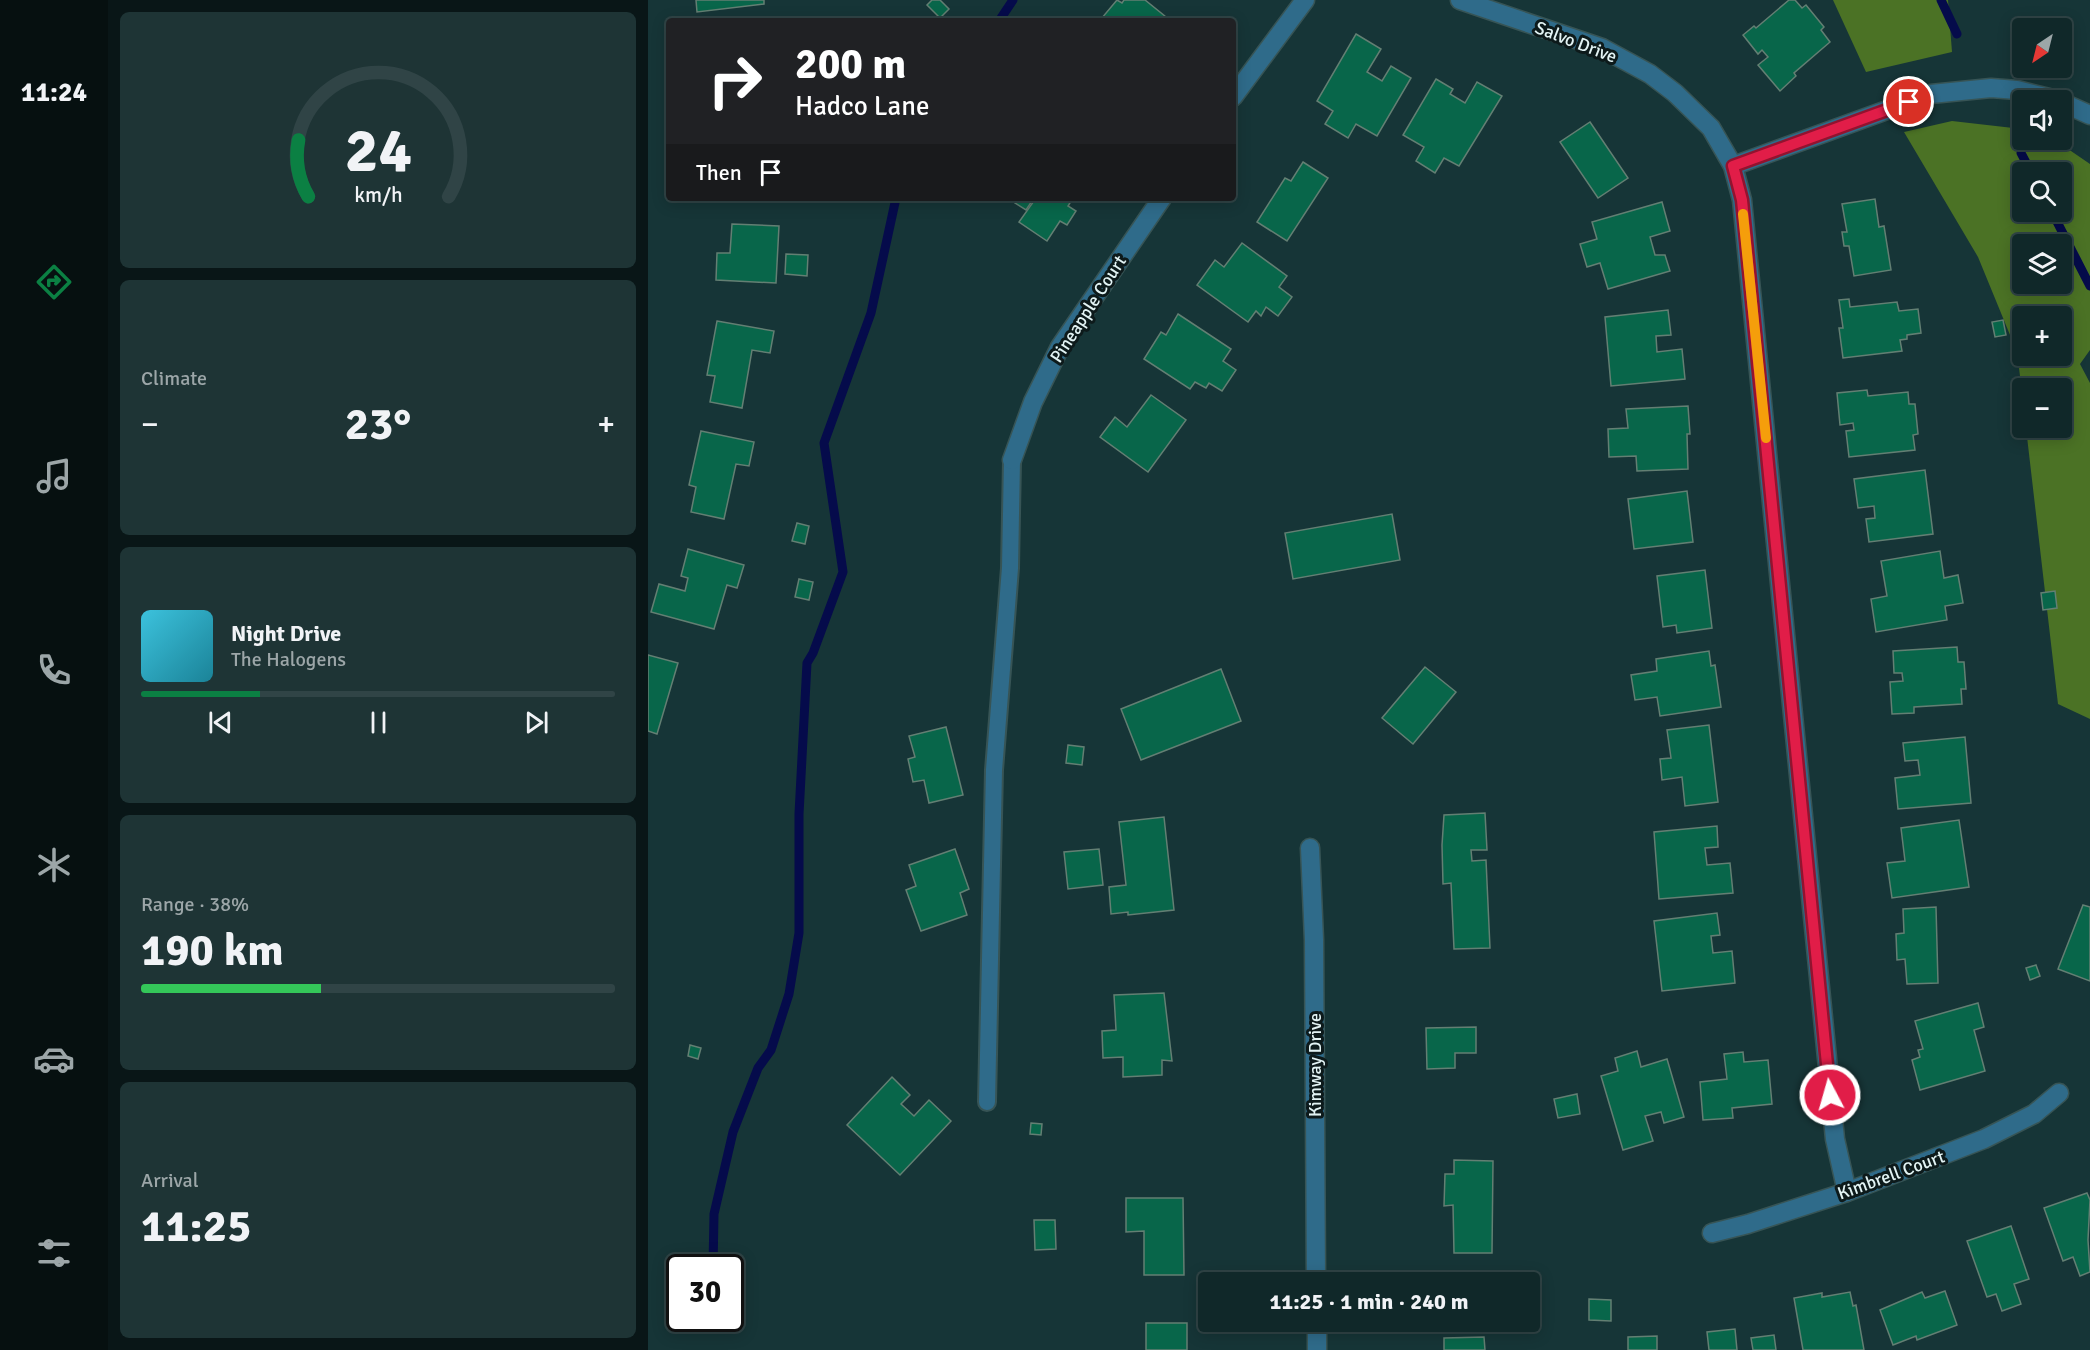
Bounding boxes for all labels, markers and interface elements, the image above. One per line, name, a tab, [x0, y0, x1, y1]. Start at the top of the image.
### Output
street label: Salvo Drive	[1532, 16, 1620, 68]
north arrow	[2012, 18, 2072, 78]
map controls	[2012, 18, 2072, 438]
text: 200 m	[795, 39, 906, 90]
icon: right	[696, 42, 774, 120]
text: 11:24	[21, 76, 87, 109]
pin	[1883, 76, 1934, 127]
icon: arrive	[1892, 85, 1925, 118]
text: Hadco Lane	[795, 90, 929, 123]
button: sound	[2012, 90, 2072, 150]
text: 24	[344, 112, 412, 189]
icon: arrive	[754, 156, 787, 189]
text: Then	[696, 159, 742, 186]
button: search	[2012, 162, 2072, 222]
text: km/h	[354, 182, 402, 208]
button: layers	[2012, 234, 2072, 294]
street label: Pineapple Court	[1045, 251, 1131, 367]
icon: directions	[33, 261, 75, 303]
button: +	[2012, 306, 2072, 366]
text: Climate	[141, 366, 207, 391]
button: −	[2012, 378, 2072, 438]
text: 23°	[345, 397, 411, 452]
text: −	[141, 404, 159, 445]
text: +	[597, 404, 615, 445]
icon: music	[33, 455, 75, 497]
text: Night Drive	[231, 620, 341, 647]
text: The Halogens	[231, 647, 346, 672]
icon: phone	[33, 649, 75, 691]
icon: previous	[204, 706, 237, 739]
icon: pause	[362, 706, 395, 739]
icon: next	[520, 706, 553, 739]
icon: climate	[33, 844, 75, 886]
text: Range · 38%	[141, 892, 249, 917]
text: 190 km	[141, 923, 284, 978]
street label: Kimway Drive	[1304, 1013, 1326, 1117]
icon: car	[33, 1038, 75, 1080]
position arrow	[1798, 1063, 1862, 1127]
street label: Kimbrell Court	[1834, 1145, 1948, 1205]
text: Arrival	[141, 1168, 199, 1193]
text: 11:25	[141, 1199, 251, 1254]
icon: filters	[33, 1232, 75, 1274]
speed limit sign: 30	[666, 1254, 744, 1332]
text: 11:25 · 1 min · 240 m	[1269, 1288, 1469, 1315]

